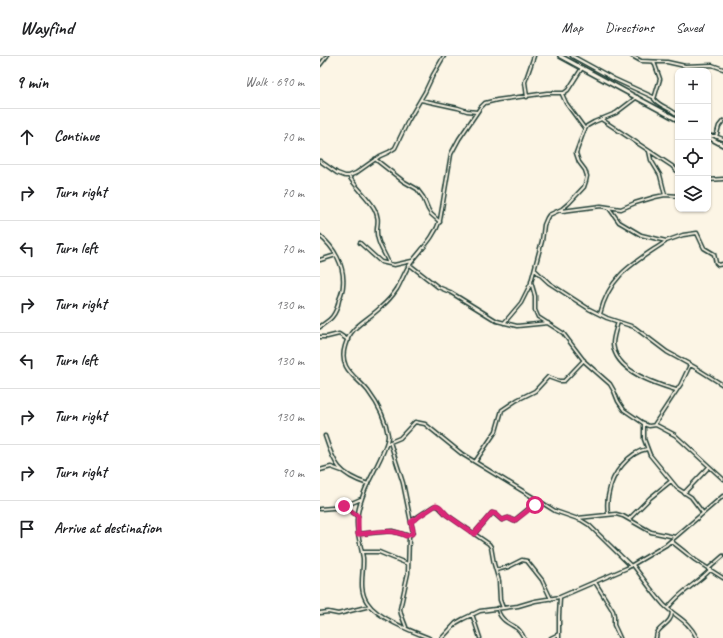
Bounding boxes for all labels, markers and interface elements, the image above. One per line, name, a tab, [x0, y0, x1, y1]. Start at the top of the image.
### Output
text: Wayfind	[20, 16, 73, 40]
text: Map	[562, 19, 583, 36]
text: Directions	[605, 19, 654, 36]
text: Saved	[676, 19, 703, 36]
map controls	[675, 68, 711, 212]
button: +	[675, 68, 711, 104]
text: 9 min	[16, 72, 48, 93]
text: Walk · 690 m	[245, 74, 304, 90]
button: −	[675, 104, 711, 140]
icon: ahead	[16, 126, 38, 148]
text: Continue	[54, 127, 99, 146]
text: 70 m	[282, 129, 304, 145]
button: locate	[675, 140, 711, 176]
button: layers	[675, 176, 711, 212]
icon: right	[16, 182, 38, 204]
text: Turn right	[54, 183, 107, 202]
text: 70 m	[282, 185, 304, 201]
icon: left	[16, 238, 38, 260]
text: Turn left	[54, 239, 97, 258]
text: 70 m	[282, 241, 304, 257]
icon: right	[16, 294, 38, 316]
text: Turn right	[54, 295, 107, 314]
text: 130 m	[276, 297, 304, 313]
icon: left	[16, 350, 38, 372]
text: Turn left	[54, 351, 97, 370]
text: 130 m	[276, 353, 304, 369]
icon: right	[16, 406, 38, 428]
text: Turn right	[54, 407, 107, 426]
text: 130 m	[276, 409, 304, 425]
icon: right	[16, 462, 38, 484]
text: Turn right	[54, 463, 107, 482]
text: 90 m	[282, 465, 304, 481]
route start	[526, 496, 544, 514]
route end	[335, 497, 353, 515]
icon: arrive	[16, 518, 38, 540]
text: Arrive at destination	[54, 519, 161, 538]

